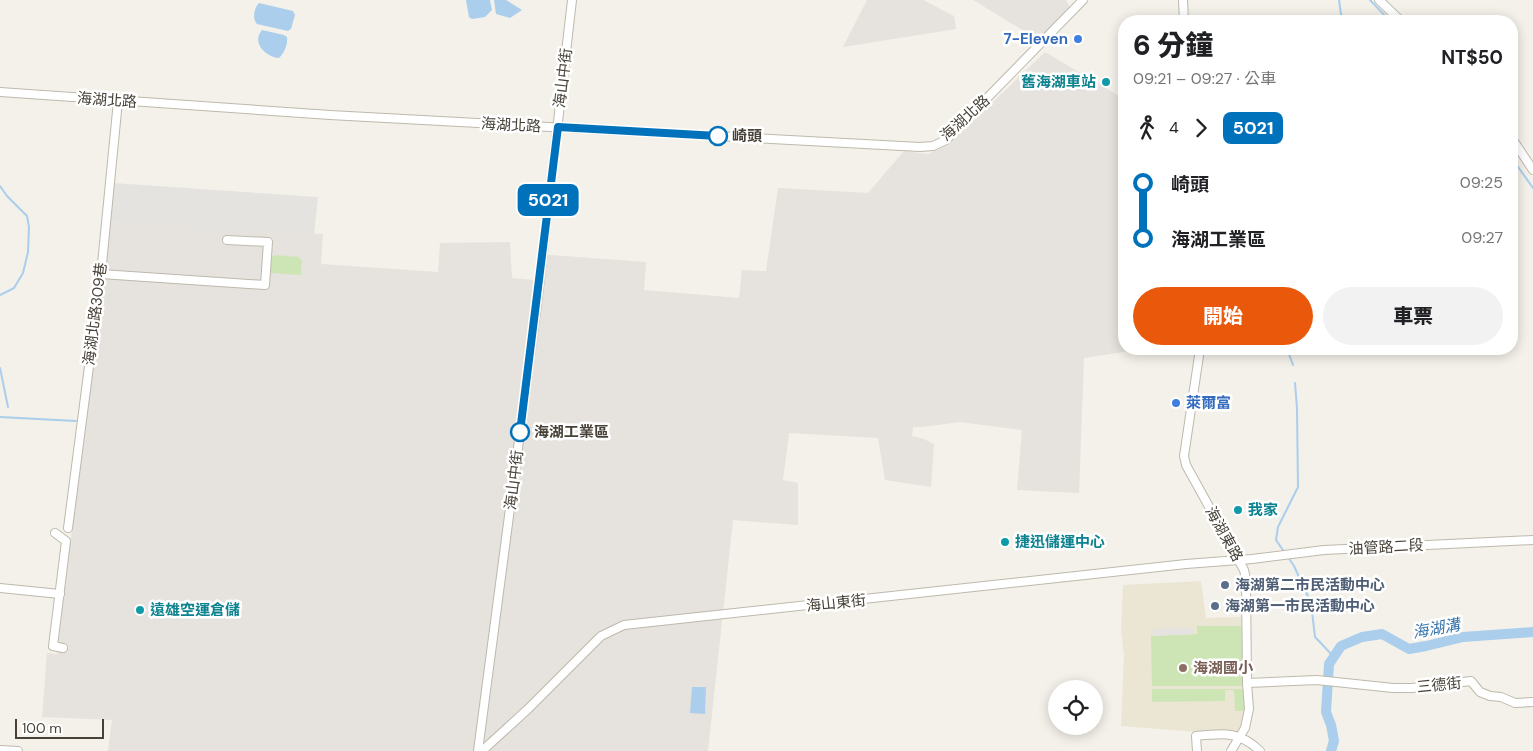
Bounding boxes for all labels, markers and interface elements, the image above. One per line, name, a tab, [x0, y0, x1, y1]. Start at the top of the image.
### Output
text: 6 分鐘	[1133, 27, 1213, 64]
place label: 7-Eleven	[1004, 29, 1068, 49]
marker: 7-Eleven	[1072, 33, 1084, 45]
text: NT$50	[1441, 45, 1503, 70]
street label: 海山中街	[549, 47, 577, 109]
text: 09:21 – 09:27 · 公車	[1133, 68, 1276, 89]
place label: 舊海湖車站	[1021, 72, 1096, 92]
marker: 舊海湖車站	[1100, 76, 1112, 88]
street label: 海湖北路	[76, 88, 138, 112]
street label: 海湖北路	[936, 90, 994, 146]
street label: 海湖北路	[481, 113, 541, 137]
icon: walk	[1133, 114, 1161, 142]
icon: forward	[1187, 114, 1215, 142]
text: 5021	[1233, 116, 1273, 140]
text: 4	[1169, 117, 1179, 138]
marker: 崎頭	[708, 126, 728, 146]
place label: 崎頭	[732, 126, 762, 146]
text: 崎頭	[1171, 172, 1209, 197]
text: 09:25	[1460, 172, 1503, 193]
line badge: 5021	[513, 184, 583, 216]
text: 5021	[528, 188, 568, 212]
text: 海湖工業區	[1171, 227, 1266, 252]
text: 09:27	[1461, 227, 1503, 248]
street label: 海湖北路309巷	[79, 261, 111, 367]
button: 開始	[1133, 287, 1313, 345]
button: 車票	[1323, 287, 1503, 345]
place label: 萊爾富	[1186, 393, 1231, 413]
marker: 萊爾富	[1170, 397, 1182, 409]
marker: 海湖工業區	[510, 422, 530, 442]
place label: 海湖工業區	[534, 422, 609, 442]
street label: 海山中街	[500, 449, 528, 511]
place label: 我家	[1248, 500, 1278, 520]
street label: 海湖東路	[1201, 503, 1247, 565]
marker: 我家	[1232, 504, 1244, 516]
place label: 捷迅儲運中心	[1015, 532, 1105, 552]
street label: 油管路二段	[1348, 535, 1424, 559]
marker: 捷迅儲運中心	[999, 536, 1011, 548]
place label: 海湖第二市民活動中心	[1235, 575, 1385, 595]
marker: 海湖第二市民活動中心	[1219, 579, 1231, 591]
street label: 海山東街	[805, 590, 867, 616]
place label: 海湖第一市民活動中心	[1225, 596, 1375, 616]
place label: 遠雄空運倉儲	[150, 600, 240, 620]
marker: 海湖第一市民活動中心	[1209, 600, 1221, 612]
marker: 遠雄空運倉儲	[134, 604, 146, 616]
water label: 海湖溝	[1411, 614, 1464, 643]
place label: 海湖國小	[1193, 658, 1254, 678]
marker: 海湖國小	[1177, 662, 1189, 674]
street label: 三德街	[1416, 673, 1462, 697]
map controls	[1048, 680, 1103, 735]
button: locate	[1048, 680, 1103, 735]
scale bar	[15, 716, 104, 739]
text: 100 m	[22, 719, 62, 737]

